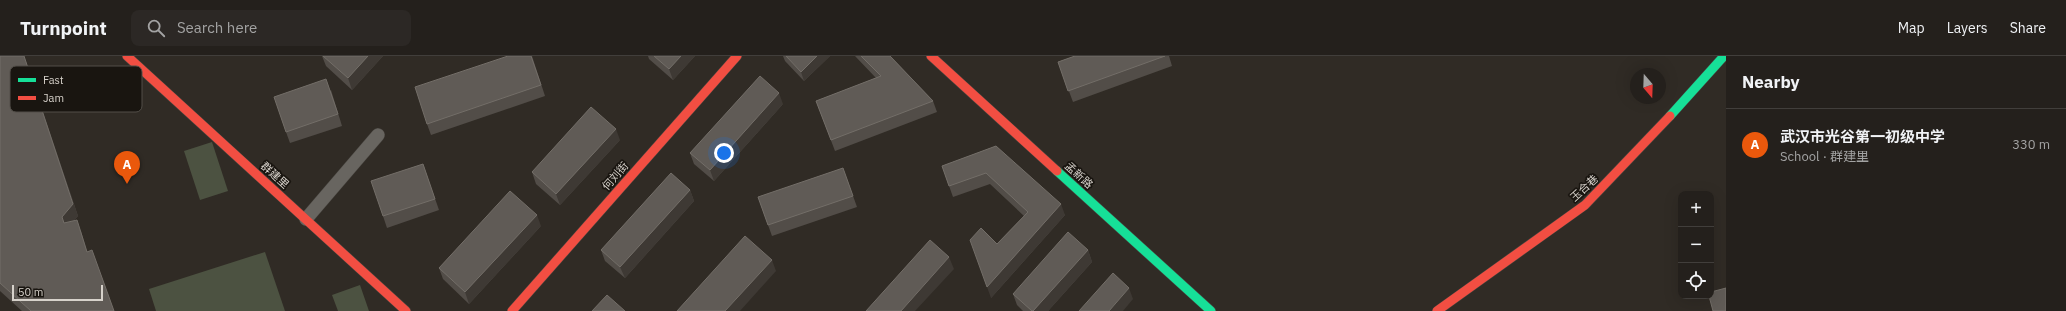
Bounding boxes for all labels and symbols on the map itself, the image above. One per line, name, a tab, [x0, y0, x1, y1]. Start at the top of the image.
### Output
legend	[10, 66, 142, 112]
north arrow	[1630, 68, 1666, 104]
text: Fast	[43, 73, 64, 87]
text: Jam	[43, 91, 64, 105]
your location	[714, 143, 734, 163]
pin: A	[114, 151, 140, 184]
street label: 群建里	[258, 159, 292, 191]
street label: 何刘街	[599, 159, 631, 193]
street label: 孟新路	[1062, 159, 1096, 191]
street label: 玉合巷	[1567, 172, 1601, 204]
scale bar	[12, 283, 103, 302]

